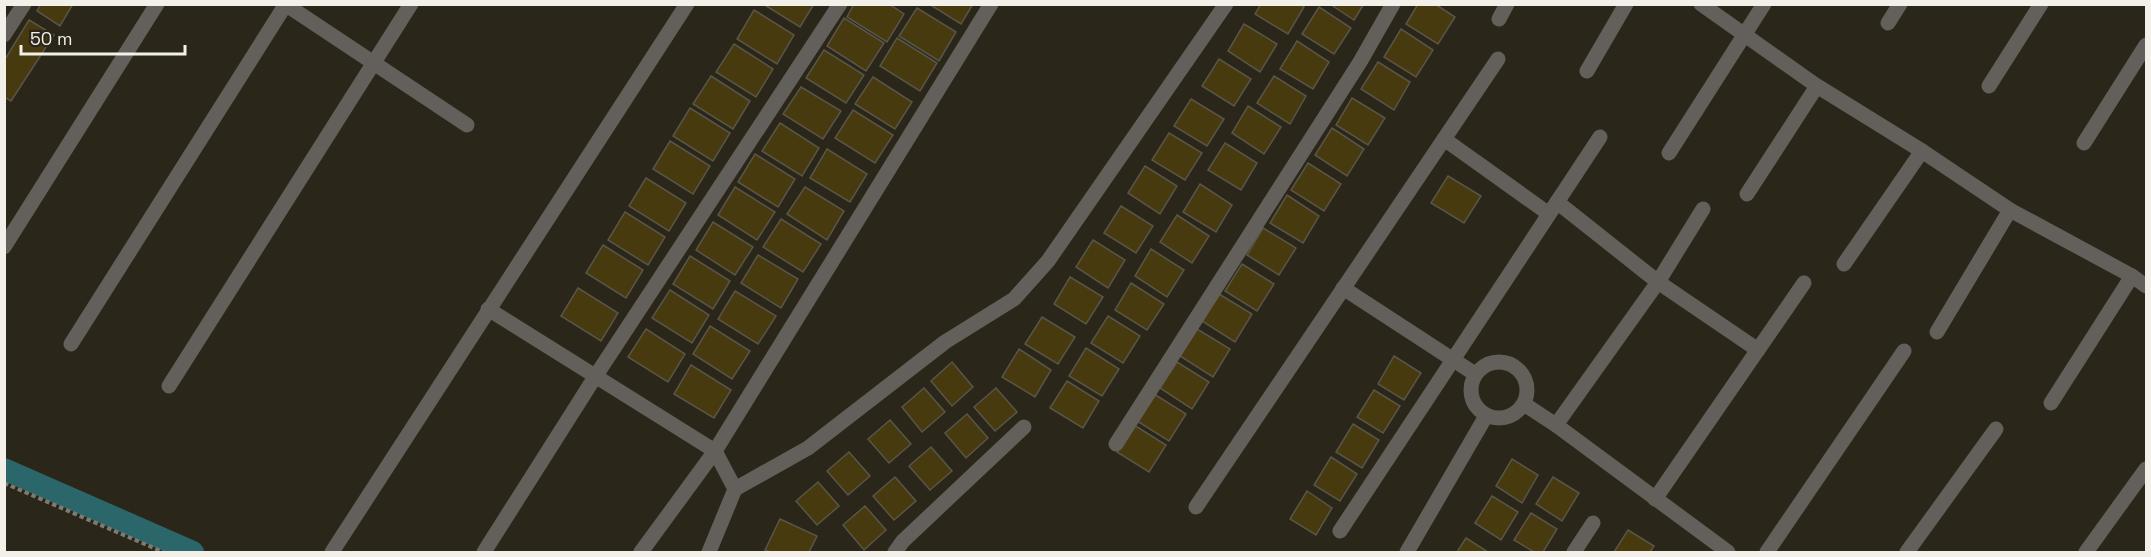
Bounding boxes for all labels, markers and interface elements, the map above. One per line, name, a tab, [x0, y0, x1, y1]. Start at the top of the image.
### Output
scale bar	[21, 18, 184, 56]
text: 50 m	[30, 27, 72, 50]

